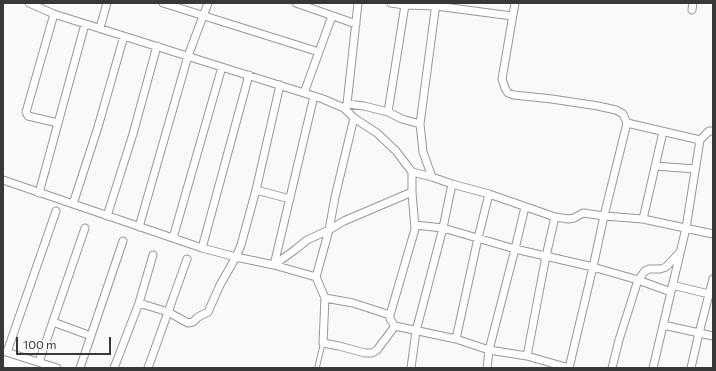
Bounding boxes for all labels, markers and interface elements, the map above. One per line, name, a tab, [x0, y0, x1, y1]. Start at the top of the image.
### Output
scale bar	[18, 329, 113, 355]
text: 100 m	[23, 337, 57, 351]

